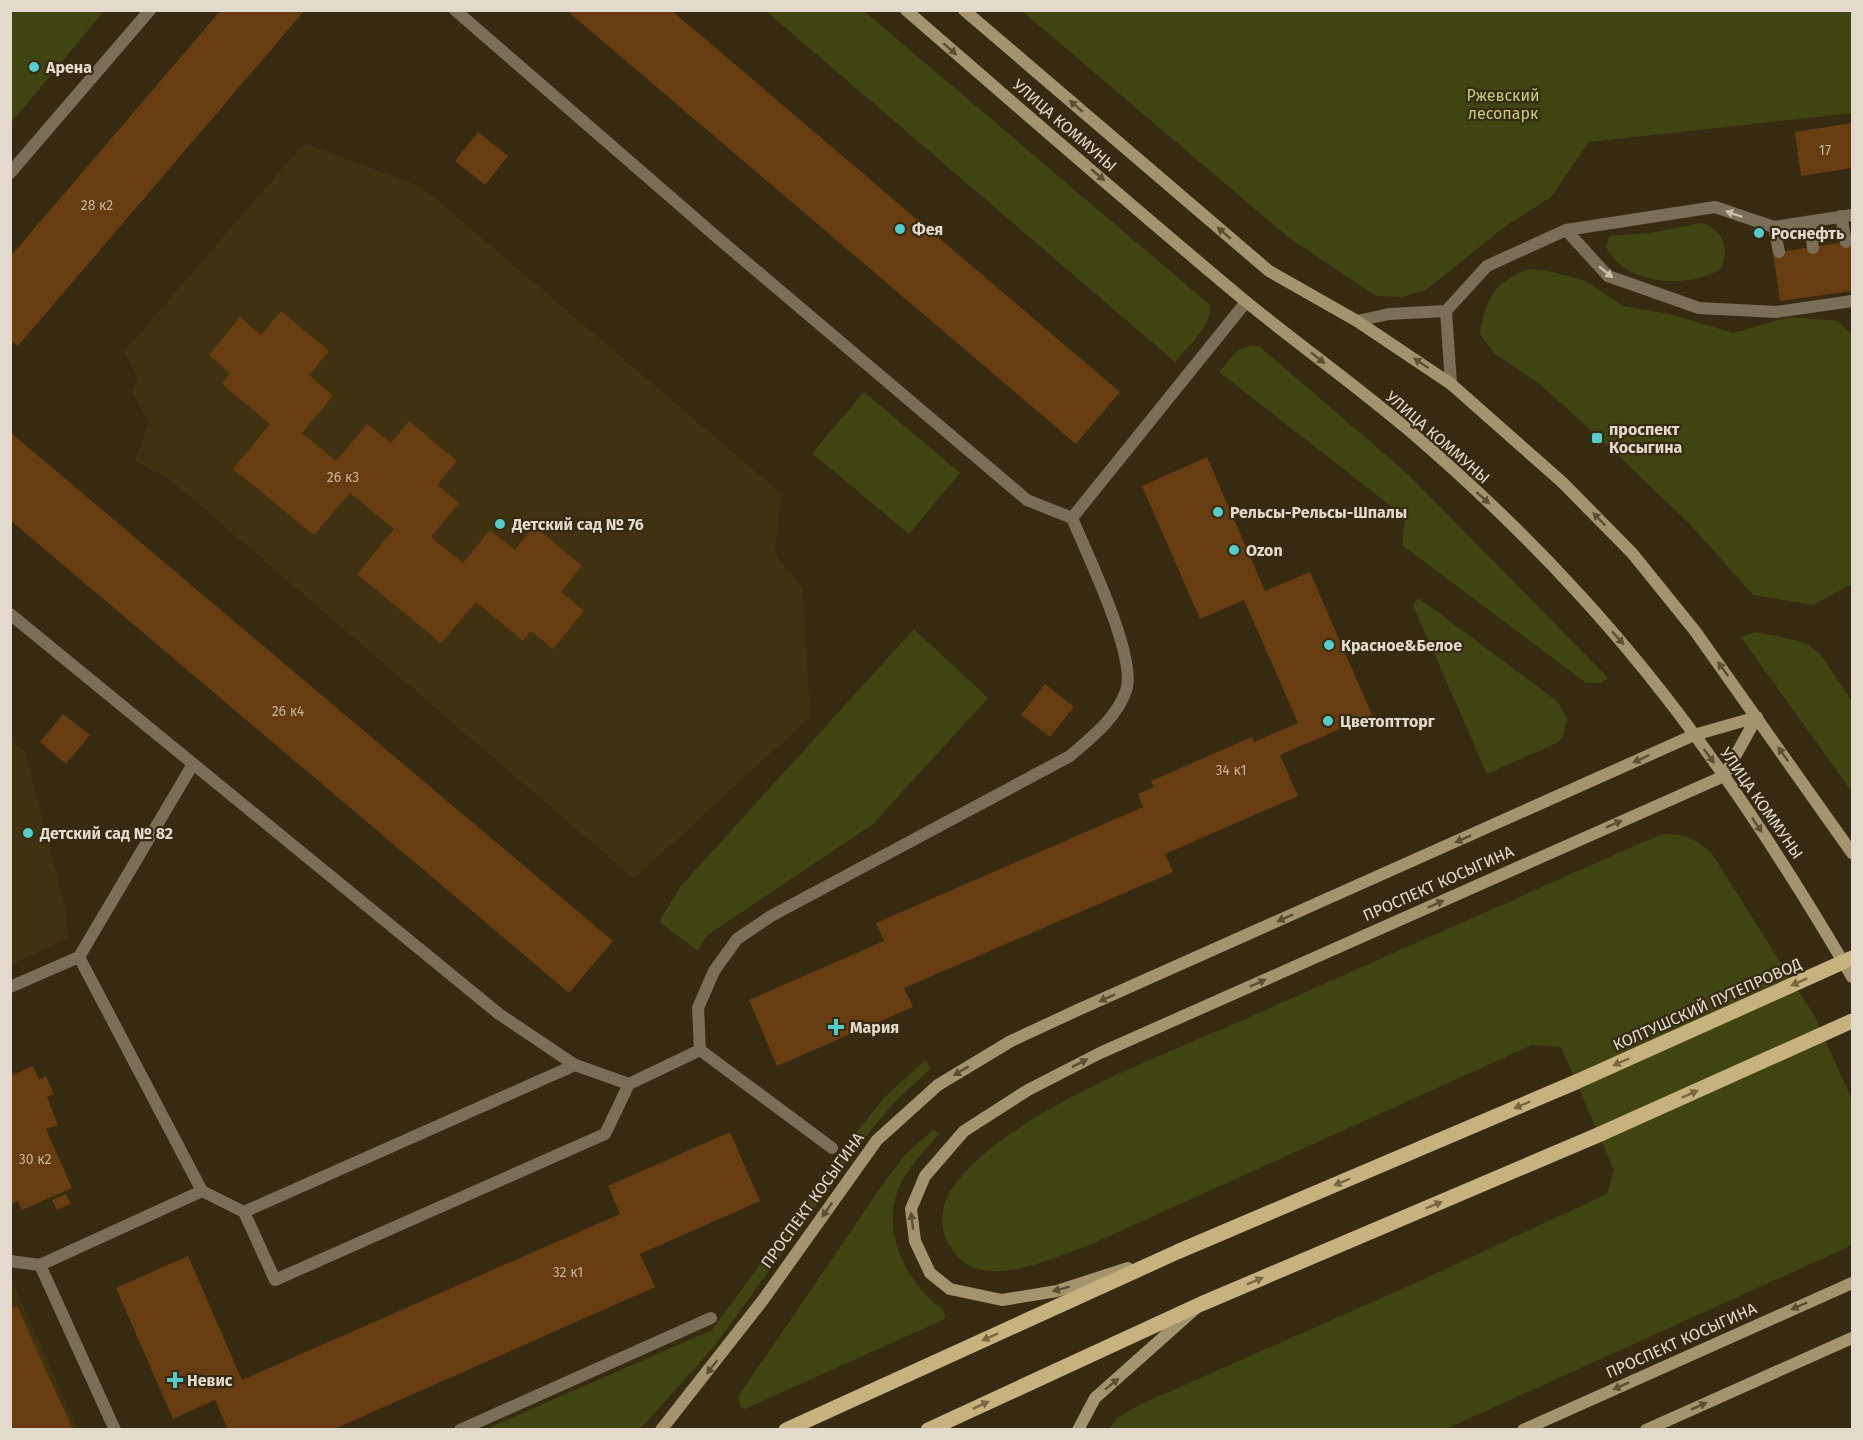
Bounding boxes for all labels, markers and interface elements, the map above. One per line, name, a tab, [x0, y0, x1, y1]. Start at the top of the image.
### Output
one-way arrow	[942, 42, 958, 55]
place label: Арена	[45, 58, 92, 77]
marker: Арена	[27, 60, 41, 74]
street label: УЛИЦА КОММУНЫ	[1009, 75, 1121, 176]
park label: Ржевский лесопарк	[1466, 86, 1540, 123]
one-way arrow	[1069, 100, 1084, 113]
house number: 17	[1819, 142, 1831, 159]
one-way arrow	[1090, 168, 1105, 181]
house number: 28 к2	[81, 197, 113, 214]
one-way arrow	[1725, 208, 1743, 218]
place label: Фея	[912, 220, 943, 239]
marker: Фея	[893, 222, 907, 236]
place label: Роснефть	[1771, 224, 1845, 243]
one-way arrow	[1216, 226, 1232, 239]
marker: Роснефть	[1752, 226, 1766, 240]
one-way arrow	[1598, 266, 1614, 278]
one-way arrow	[1311, 352, 1326, 364]
one-way arrow	[1412, 358, 1429, 369]
street label: УЛИЦА КОММУНЫ	[1382, 387, 1494, 488]
place label: проспект Косыгина	[1609, 420, 1683, 457]
marker: проспект Косыгина	[1590, 431, 1604, 445]
house number: 26 к3	[327, 469, 359, 486]
one-way arrow	[1475, 491, 1490, 504]
place label: Рельсы-Рельсы-Шпалы	[1230, 503, 1407, 522]
marker: Рельсы-Рельсы-Шпалы	[1211, 505, 1225, 519]
one-way arrow	[1592, 513, 1606, 527]
place label: Детский сад № 76	[511, 515, 644, 534]
marker: Детский сад № 76	[493, 517, 507, 531]
place label: Ozon	[1246, 541, 1283, 560]
marker: Ozon	[1227, 543, 1241, 557]
one-way arrow	[1611, 630, 1624, 645]
place label: Красное&Белое	[1341, 636, 1462, 655]
marker: Красное&Белое	[1322, 638, 1336, 652]
one-way arrow	[1717, 662, 1729, 677]
house number: 26 к4	[272, 703, 305, 720]
place label: Цветоптторг	[1340, 712, 1436, 731]
marker: Цветоптторг	[1321, 714, 1335, 728]
street label: УЛИЦА КОММУНЫ	[1716, 744, 1807, 863]
one-way arrow	[1777, 746, 1789, 762]
one-way arrow	[1703, 747, 1715, 763]
one-way arrow	[1632, 755, 1649, 764]
house number: 34 к1	[1215, 762, 1247, 779]
one-way arrow	[1751, 816, 1763, 832]
one-way arrow	[1606, 820, 1623, 829]
place label: Детский сад № 82	[39, 824, 173, 843]
marker: Детский сад № 82	[21, 826, 35, 840]
one-way arrow	[1454, 835, 1472, 844]
street label: ПРОСПЕКТ КОСЫГИНА	[1360, 841, 1517, 925]
one-way arrow	[1427, 898, 1445, 908]
one-way arrow	[1276, 914, 1293, 923]
street label: КОЛТУШСКИЙ ПУТЕПРОВОД	[1610, 954, 1805, 1055]
one-way arrow	[1790, 977, 1808, 987]
one-way arrow	[1249, 978, 1267, 988]
one-way arrow	[1098, 993, 1115, 1002]
marker: Мария	[827, 1018, 845, 1036]
place label: Мария	[850, 1018, 899, 1037]
one-way arrow	[1613, 1057, 1630, 1066]
one-way arrow	[1072, 1058, 1089, 1068]
one-way arrow	[952, 1066, 969, 1076]
one-way arrow	[1681, 1089, 1699, 1098]
one-way arrow	[1512, 1100, 1530, 1110]
street label: ПРОСПЕКТ КОСЫГИНА	[757, 1128, 868, 1272]
house number: 30 к2	[19, 1151, 51, 1168]
one-way arrow	[1334, 1177, 1351, 1186]
one-way arrow	[1426, 1200, 1444, 1210]
one-way arrow	[821, 1201, 833, 1217]
one-way arrow	[908, 1211, 917, 1230]
house number: 32 к1	[553, 1264, 583, 1281]
one-way arrow	[1246, 1276, 1264, 1285]
one-way arrow	[1052, 1285, 1070, 1294]
street label: ПРОСПЕКТ КОСЫГИНА	[1603, 1298, 1760, 1382]
one-way arrow	[1790, 1302, 1808, 1312]
one-way arrow	[980, 1332, 998, 1342]
one-way arrow	[705, 1359, 718, 1375]
place label: Невис	[187, 1371, 233, 1390]
marker: Невис	[168, 1373, 182, 1387]
one-way arrow	[1104, 1377, 1120, 1390]
one-way arrow	[1612, 1382, 1630, 1391]
one-way arrow	[973, 1400, 991, 1410]
one-way arrow	[1691, 1401, 1709, 1411]

